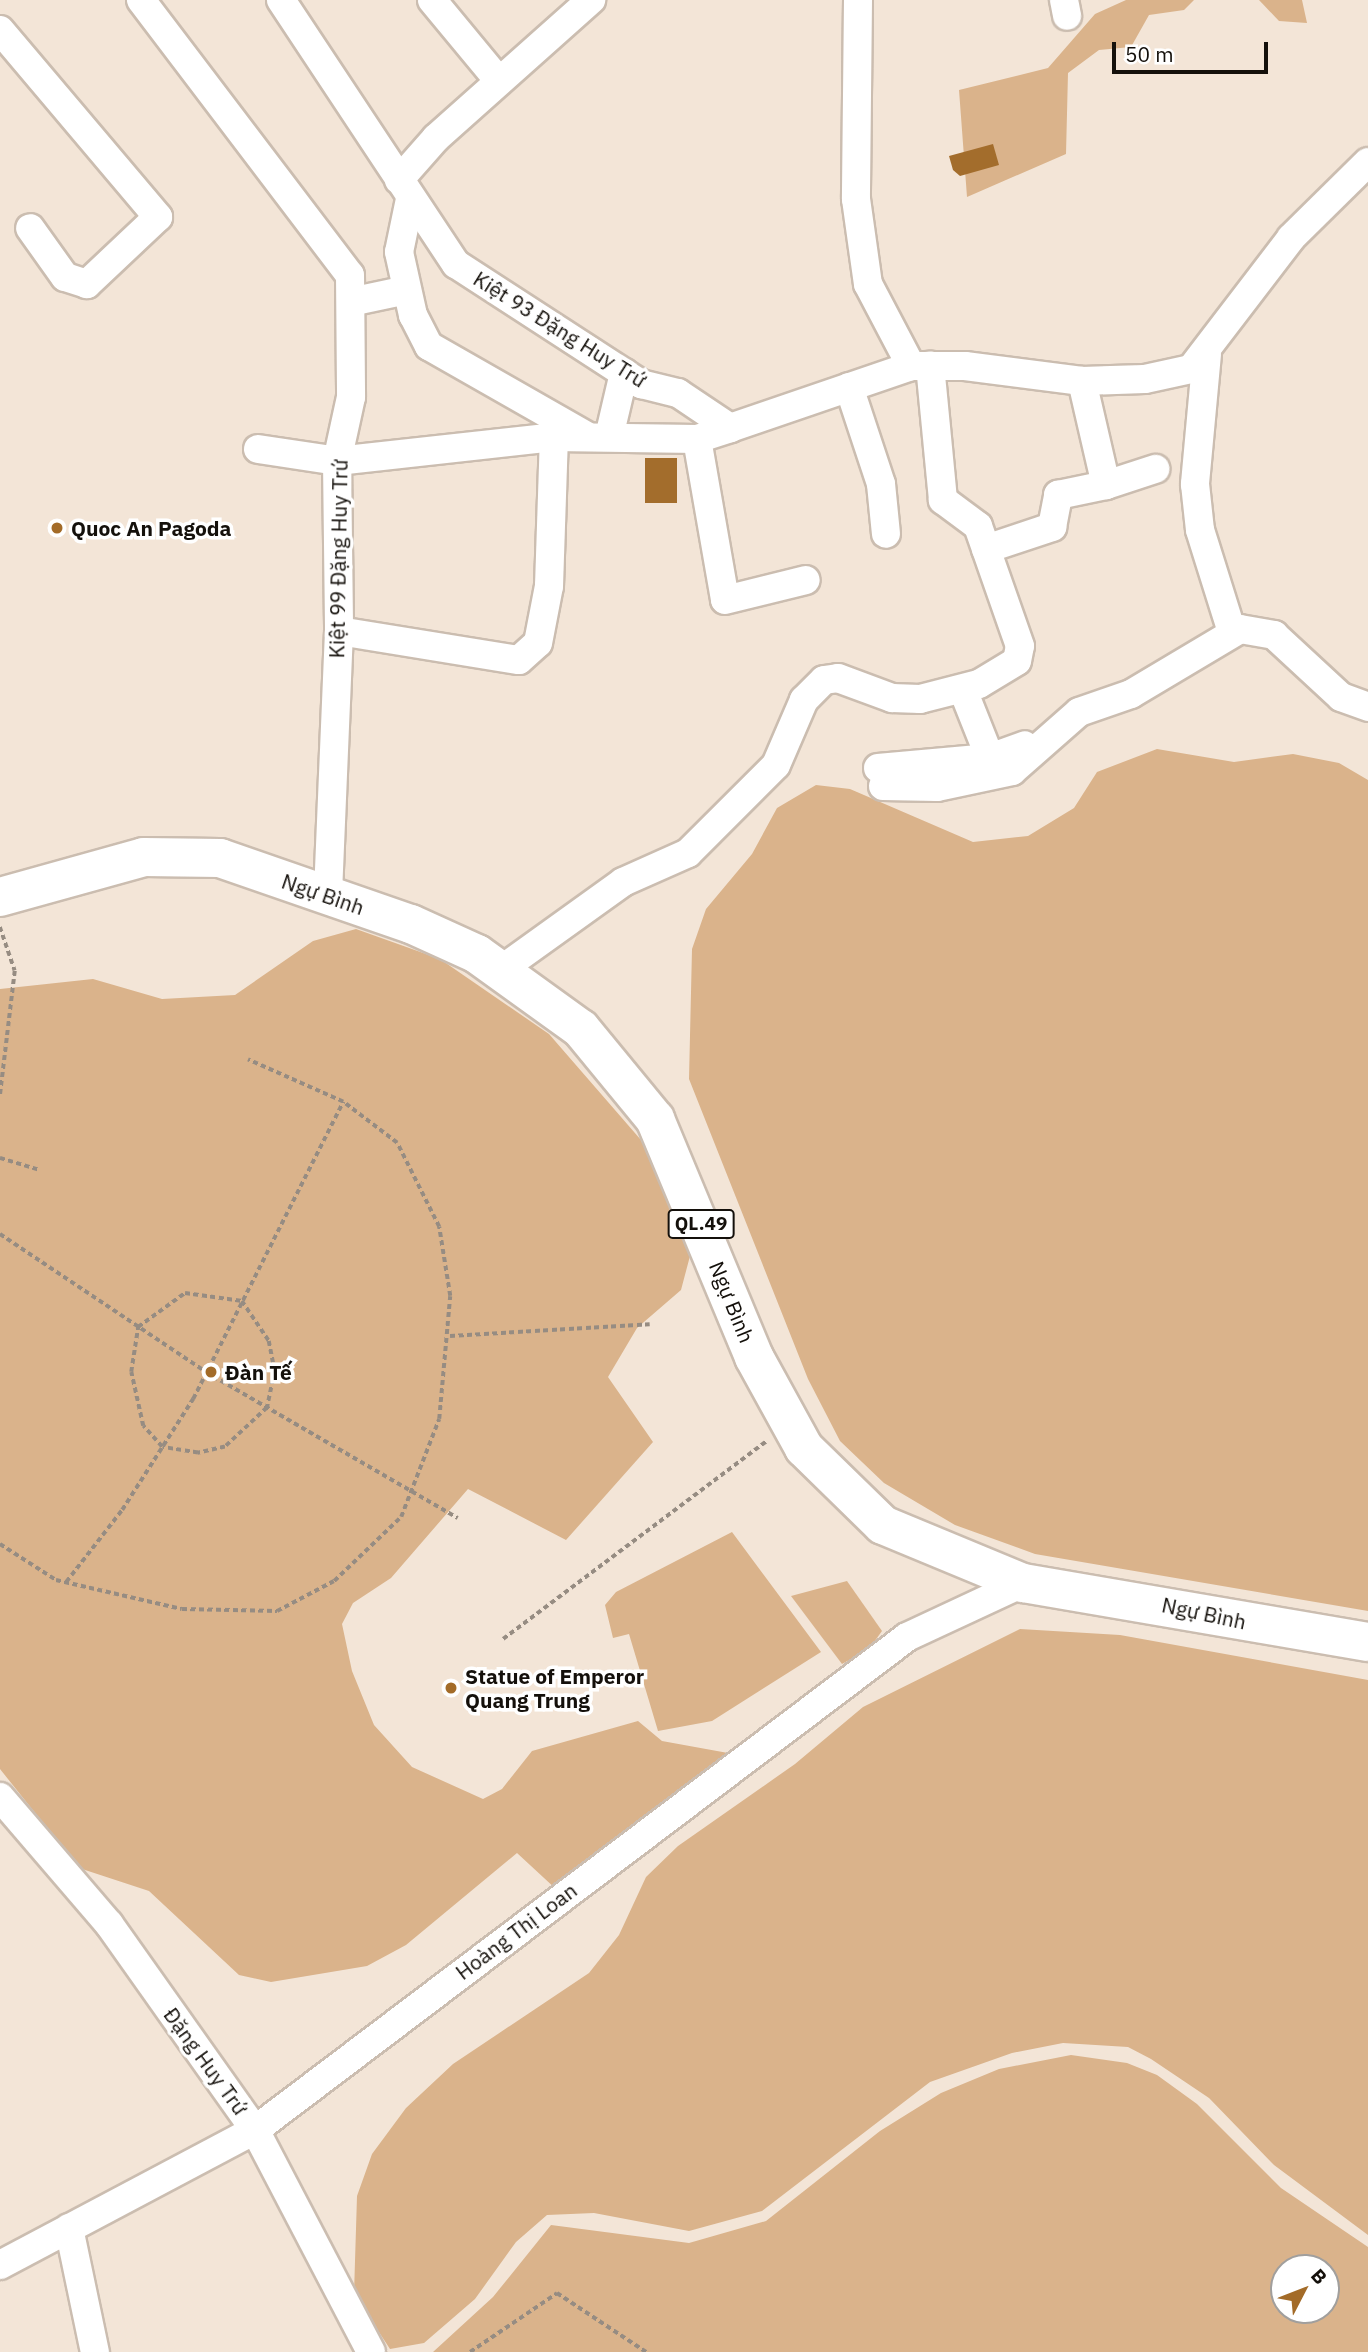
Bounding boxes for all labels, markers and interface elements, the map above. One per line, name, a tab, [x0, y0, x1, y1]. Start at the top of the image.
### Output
scale bar	[1116, 28, 1272, 72]
text: 50 m	[1125, 40, 1174, 68]
street label: Kiệt 93 Đặng Huy Trứ	[469, 266, 651, 392]
street label: Kiệt 99 Đặng Huy Trứ	[324, 459, 352, 659]
place label: Quoc An Pagoda	[71, 515, 231, 541]
marker: Quoc An Pagoda	[49, 520, 65, 536]
street label: Ngự Bình	[278, 868, 368, 920]
road number: QL.49	[666, 1208, 736, 1240]
street label: Ngự Bình	[704, 1258, 760, 1346]
place label: Đàn Tế	[225, 1359, 292, 1385]
marker: Đàn Tế	[203, 1364, 219, 1380]
street label: Ngự Bình	[1160, 1592, 1248, 1634]
place label: Statue of Emperor Quang Trung	[465, 1663, 644, 1713]
marker: Statue of Emperor Quang Trung	[443, 1680, 459, 1696]
street label: Hoàng Thị Loan	[450, 1877, 582, 1985]
street label: Đặng Huy Trứ	[159, 2003, 253, 2119]
north arrow	[1270, 2254, 1340, 2324]
text: B	[1306, 2264, 1332, 2289]

